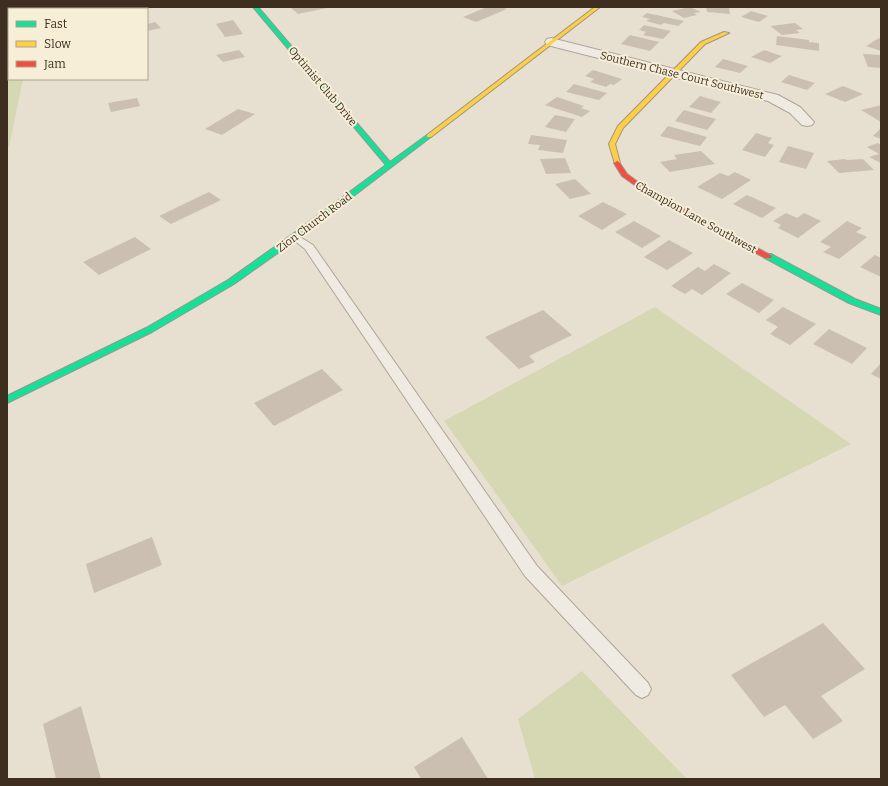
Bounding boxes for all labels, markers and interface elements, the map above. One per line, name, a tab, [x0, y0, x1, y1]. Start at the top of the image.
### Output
legend	[8, 8, 148, 80]
text: Fast	[44, 17, 68, 31]
text: Slow	[44, 37, 71, 51]
street label: Optimist Club Drive	[286, 44, 360, 129]
street label: Southern Chase Court Southwest	[599, 49, 765, 102]
text: Jam	[43, 57, 66, 71]
street label: Champion Lane Southwest	[633, 179, 759, 256]
street label: Zion Church Road	[274, 190, 355, 255]

